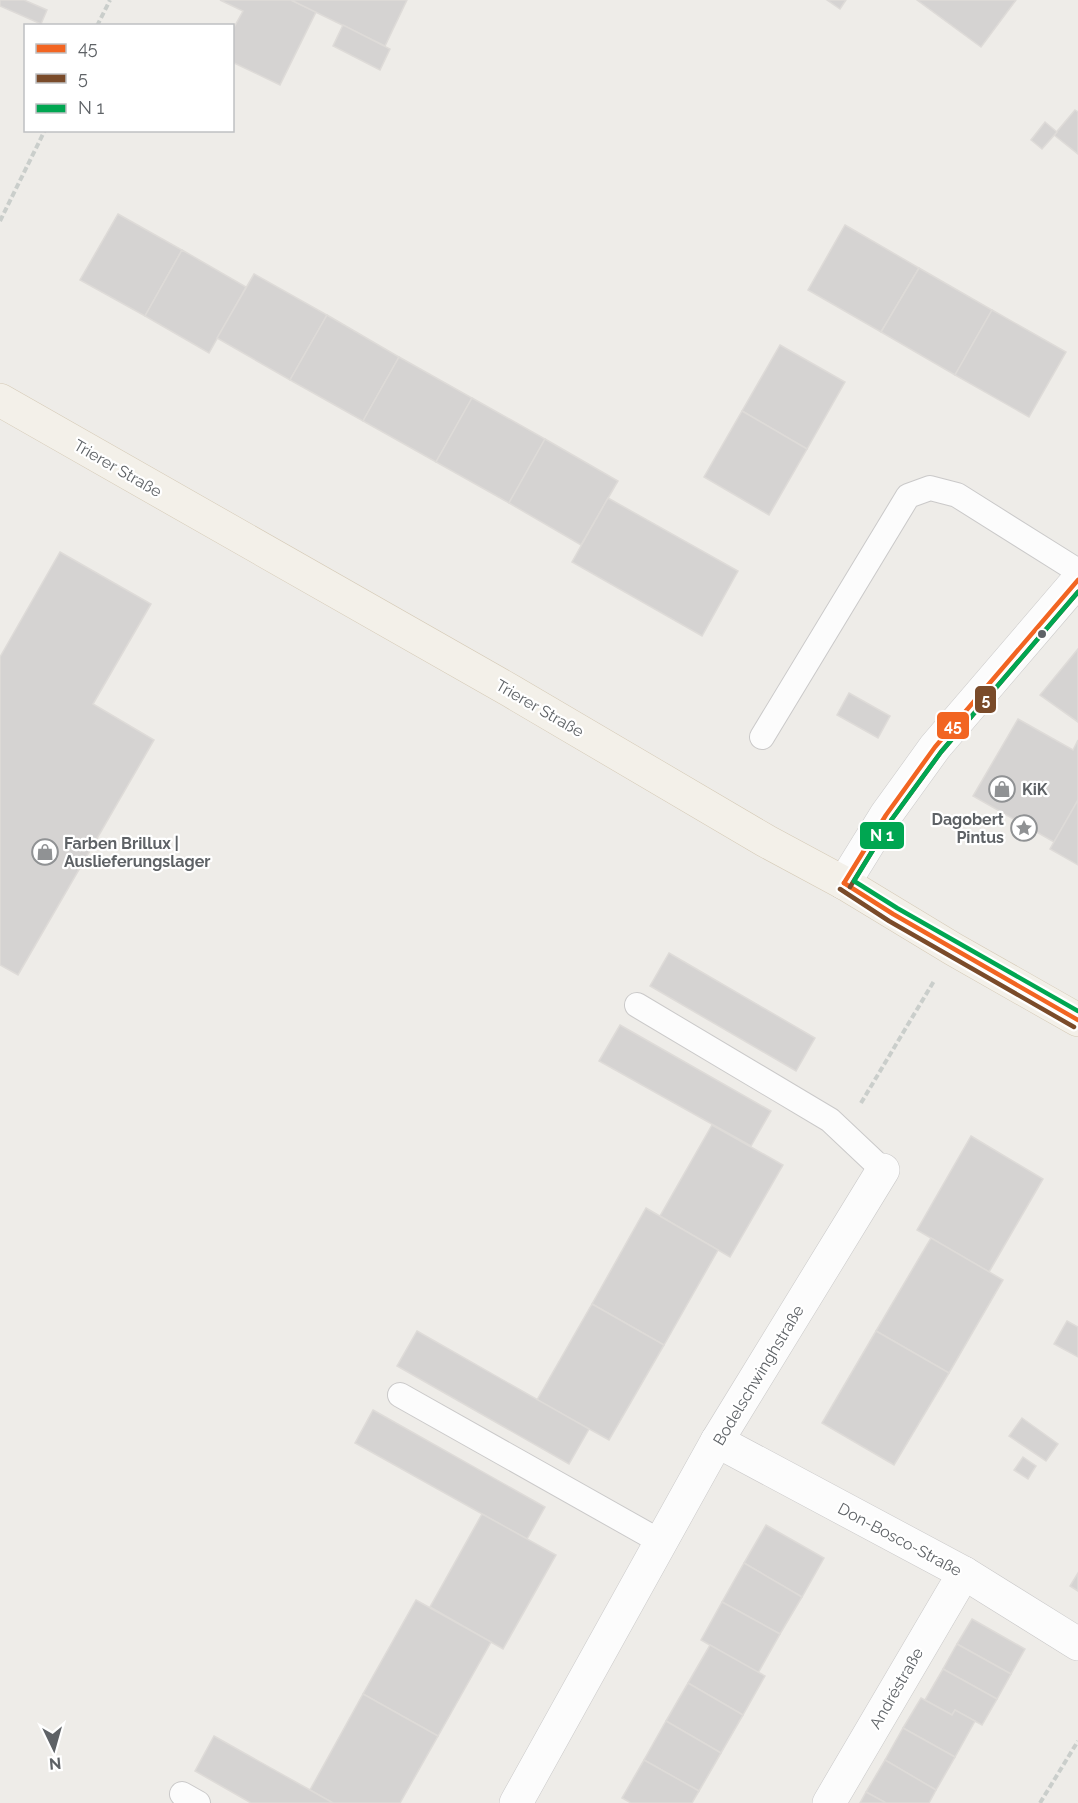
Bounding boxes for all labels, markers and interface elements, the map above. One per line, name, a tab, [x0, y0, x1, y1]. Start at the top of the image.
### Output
legend	[24, 24, 234, 132]
text: 45	[78, 37, 98, 58]
text: 5	[78, 67, 88, 88]
text: N 1	[78, 97, 104, 118]
street label: Trierer Straße	[70, 436, 165, 501]
unlabelled marker	[1036, 628, 1048, 640]
street label: Trierer Straße	[492, 676, 587, 741]
line badge: 5	[974, 685, 997, 714]
text: 5	[982, 690, 991, 709]
line badge: 45	[936, 711, 970, 740]
text: 45	[944, 716, 962, 735]
shop icon: KiK	[987, 774, 1017, 804]
place label: KiK	[1022, 780, 1048, 799]
place label: Dagobert Pintus	[932, 810, 1004, 847]
place icon: Dagobert Pintus	[1009, 813, 1039, 843]
line badge: N 1	[859, 821, 905, 850]
text: N 1	[870, 826, 894, 845]
place label: Farben Brillux | Auslieferungslager	[64, 834, 210, 871]
shop icon: Farben Brillux | Auslieferungslager	[30, 837, 60, 867]
street label: Bodelschwinghstraße	[709, 1302, 808, 1449]
street label: Don-Bosco-Straße	[835, 1499, 965, 1580]
street label: Andréstraße	[866, 1644, 927, 1732]
north arrow	[24, 1719, 84, 1779]
text: N	[48, 1753, 62, 1773]

